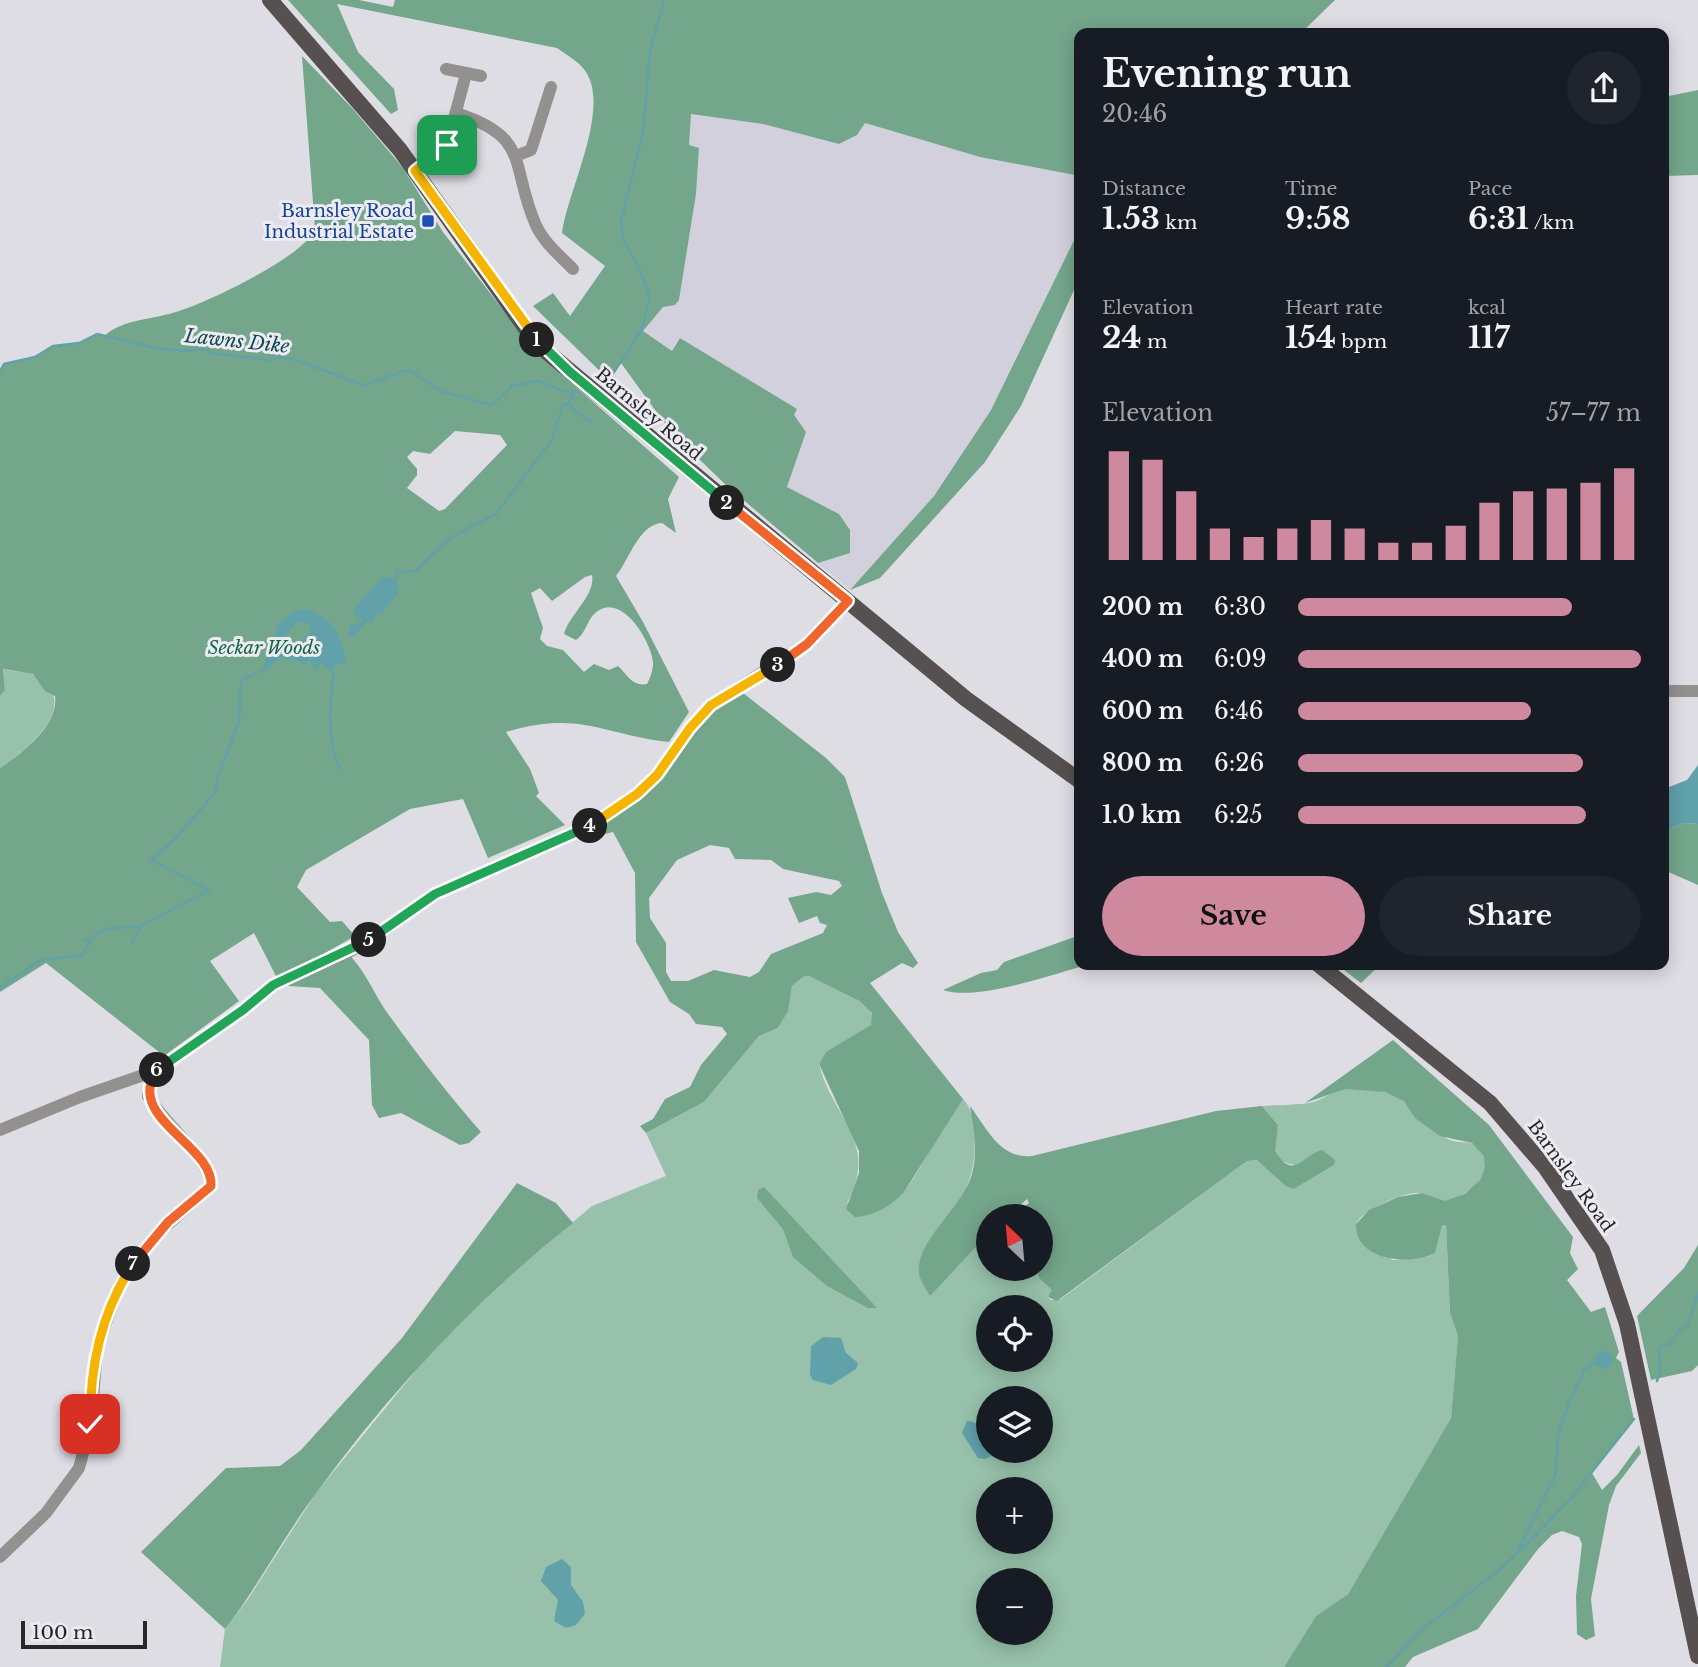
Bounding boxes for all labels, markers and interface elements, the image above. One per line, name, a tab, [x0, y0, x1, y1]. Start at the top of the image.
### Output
text: Evening run	[1102, 50, 1351, 97]
button: share	[1567, 51, 1641, 125]
text: 20:46	[1102, 100, 1167, 128]
pin	[417, 115, 477, 175]
icon: arrive	[428, 126, 466, 164]
text: Distance	[1102, 177, 1186, 200]
text: Time	[1285, 177, 1337, 200]
text: Pace	[1468, 177, 1512, 200]
place label: Barnsley Road Industrial Estate	[264, 200, 414, 243]
text: 1.53	[1102, 200, 1160, 237]
text: 9:58	[1285, 200, 1351, 237]
text: 6:31	[1468, 200, 1529, 237]
text: km	[1160, 211, 1197, 234]
text: /km	[1529, 211, 1574, 234]
marker: Barnsley Road Industrial Estate	[420, 213, 436, 229]
text: Elevation	[1102, 296, 1194, 319]
text: Heart rate	[1285, 296, 1383, 319]
text: kcal	[1468, 296, 1506, 319]
text: 24	[1102, 319, 1141, 356]
text: 154	[1285, 319, 1336, 356]
text: 117	[1468, 319, 1510, 356]
pin: 1	[520, 322, 554, 358]
water label: Lawns Dike	[182, 324, 291, 358]
text: 1	[532, 328, 541, 351]
text: m	[1141, 330, 1167, 353]
text: bpm	[1336, 330, 1387, 353]
street label: Barnsley Road	[591, 363, 707, 465]
text: Elevation	[1102, 399, 1213, 427]
text: 57–77 m	[1546, 399, 1641, 427]
pin: 2	[710, 486, 744, 520]
text: 2	[720, 491, 733, 514]
text: 200 m	[1102, 593, 1183, 621]
text: 6:30	[1214, 593, 1266, 621]
park label: Seckar Woods	[208, 637, 320, 659]
text: 400 m	[1102, 645, 1184, 673]
text: 6:09	[1214, 645, 1267, 673]
pin: 3	[760, 648, 796, 682]
text: 3	[771, 653, 784, 676]
text: 600 m	[1102, 697, 1184, 725]
text: 6:46	[1214, 697, 1264, 725]
text: 800 m	[1102, 749, 1183, 777]
text: 6:26	[1214, 749, 1264, 777]
text: 1.0 km	[1102, 801, 1182, 829]
text: 6:25	[1214, 801, 1263, 829]
pin: 4	[572, 808, 608, 844]
text: 4	[583, 814, 596, 837]
button: Save	[1102, 876, 1365, 956]
button: Share	[1379, 876, 1641, 956]
pin: 5	[352, 922, 386, 958]
text: 5	[363, 928, 374, 951]
pin: 6	[140, 1052, 174, 1088]
text: 6	[150, 1058, 163, 1081]
street label: Barnsley Road	[1523, 1116, 1619, 1236]
north arrow	[976, 1204, 1054, 1281]
map controls	[976, 1204, 1053, 1645]
pin: 7	[116, 1246, 150, 1282]
text: 7	[128, 1252, 137, 1275]
button: locate	[976, 1295, 1053, 1372]
button: layers	[976, 1386, 1053, 1463]
pin	[60, 1394, 120, 1454]
icon: check	[71, 1405, 109, 1443]
button: +	[976, 1477, 1053, 1554]
button: −	[976, 1568, 1053, 1645]
scale bar	[21, 1618, 147, 1650]
text: 100 m	[32, 1621, 93, 1644]

